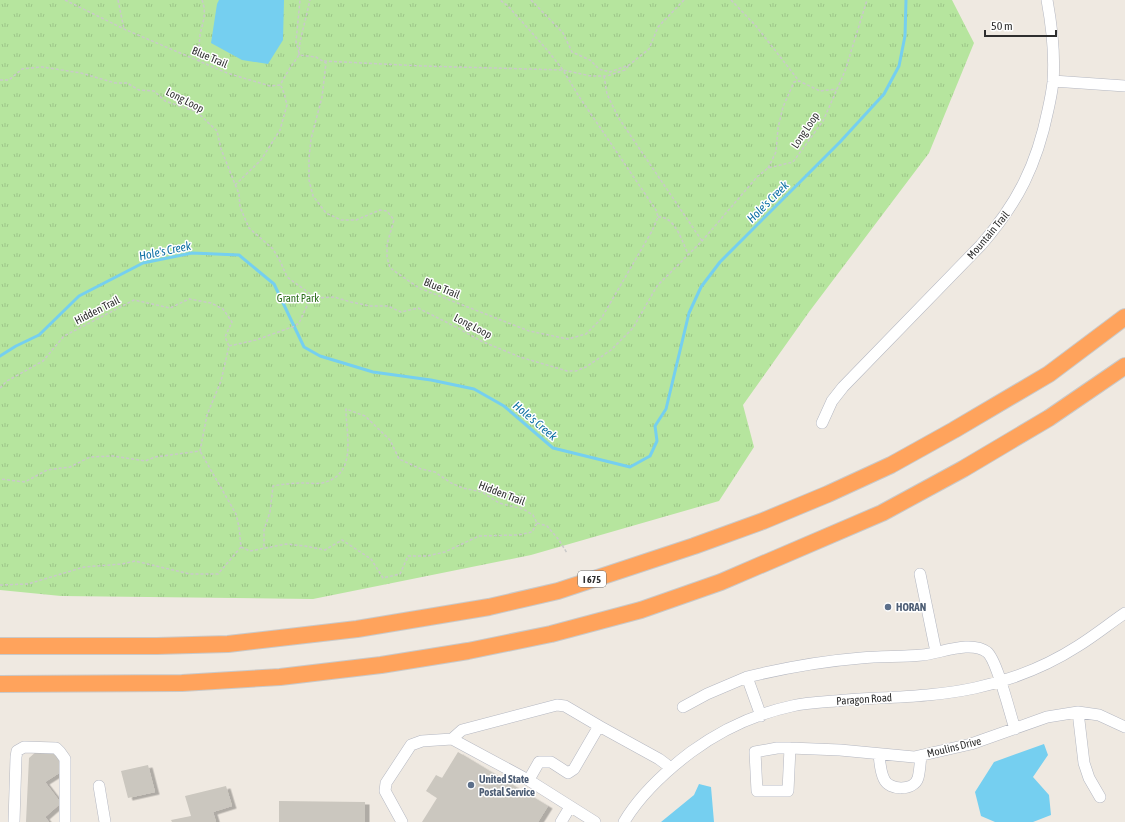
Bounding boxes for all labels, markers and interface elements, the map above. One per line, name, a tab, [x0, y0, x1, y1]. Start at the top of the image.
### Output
scale bar	[985, 12, 1056, 38]
text: 50 m	[991, 19, 1013, 33]
street label: Blue Trail	[190, 44, 230, 70]
street label: Long Loop	[164, 85, 206, 115]
street label: Long Loop	[789, 110, 821, 150]
water label: Hole's Creek	[744, 178, 792, 226]
street label: Mountain Trail	[965, 209, 1011, 261]
water label: Hole's Creek	[138, 238, 193, 263]
street label: Blue Trail	[422, 275, 462, 301]
park label: Grant Park	[277, 292, 319, 304]
street label: Hidden Trail	[72, 294, 122, 326]
street label: Long Loop	[452, 311, 494, 341]
water label: Hole's Creek	[510, 399, 560, 444]
street label: Hidden Trail	[477, 479, 527, 507]
road number: I 675	[578, 571, 606, 587]
place label: HORAN	[896, 601, 926, 613]
marker: HORAN	[883, 602, 893, 612]
street label: Paragon Road	[836, 691, 892, 707]
street label: Moulins Drive	[926, 734, 982, 760]
place label: United State Postal Service	[479, 773, 535, 798]
marker: United State Postal Service	[466, 780, 476, 790]

